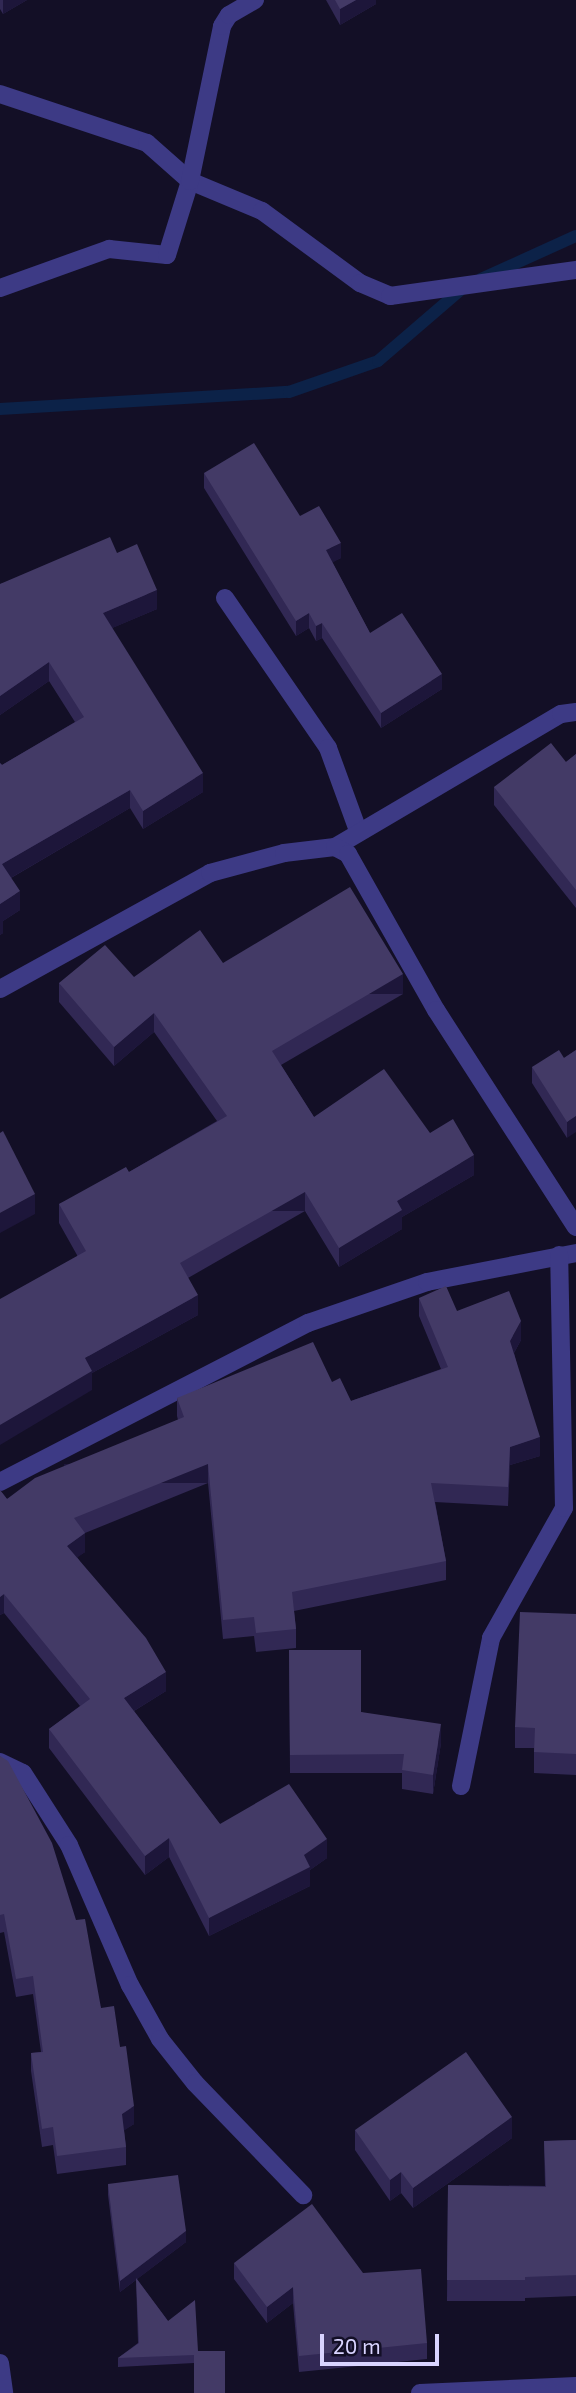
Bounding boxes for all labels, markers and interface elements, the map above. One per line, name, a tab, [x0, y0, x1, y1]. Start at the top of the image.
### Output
scale bar	[324, 2320, 443, 2364]
text: 20 m	[333, 2333, 381, 2358]

